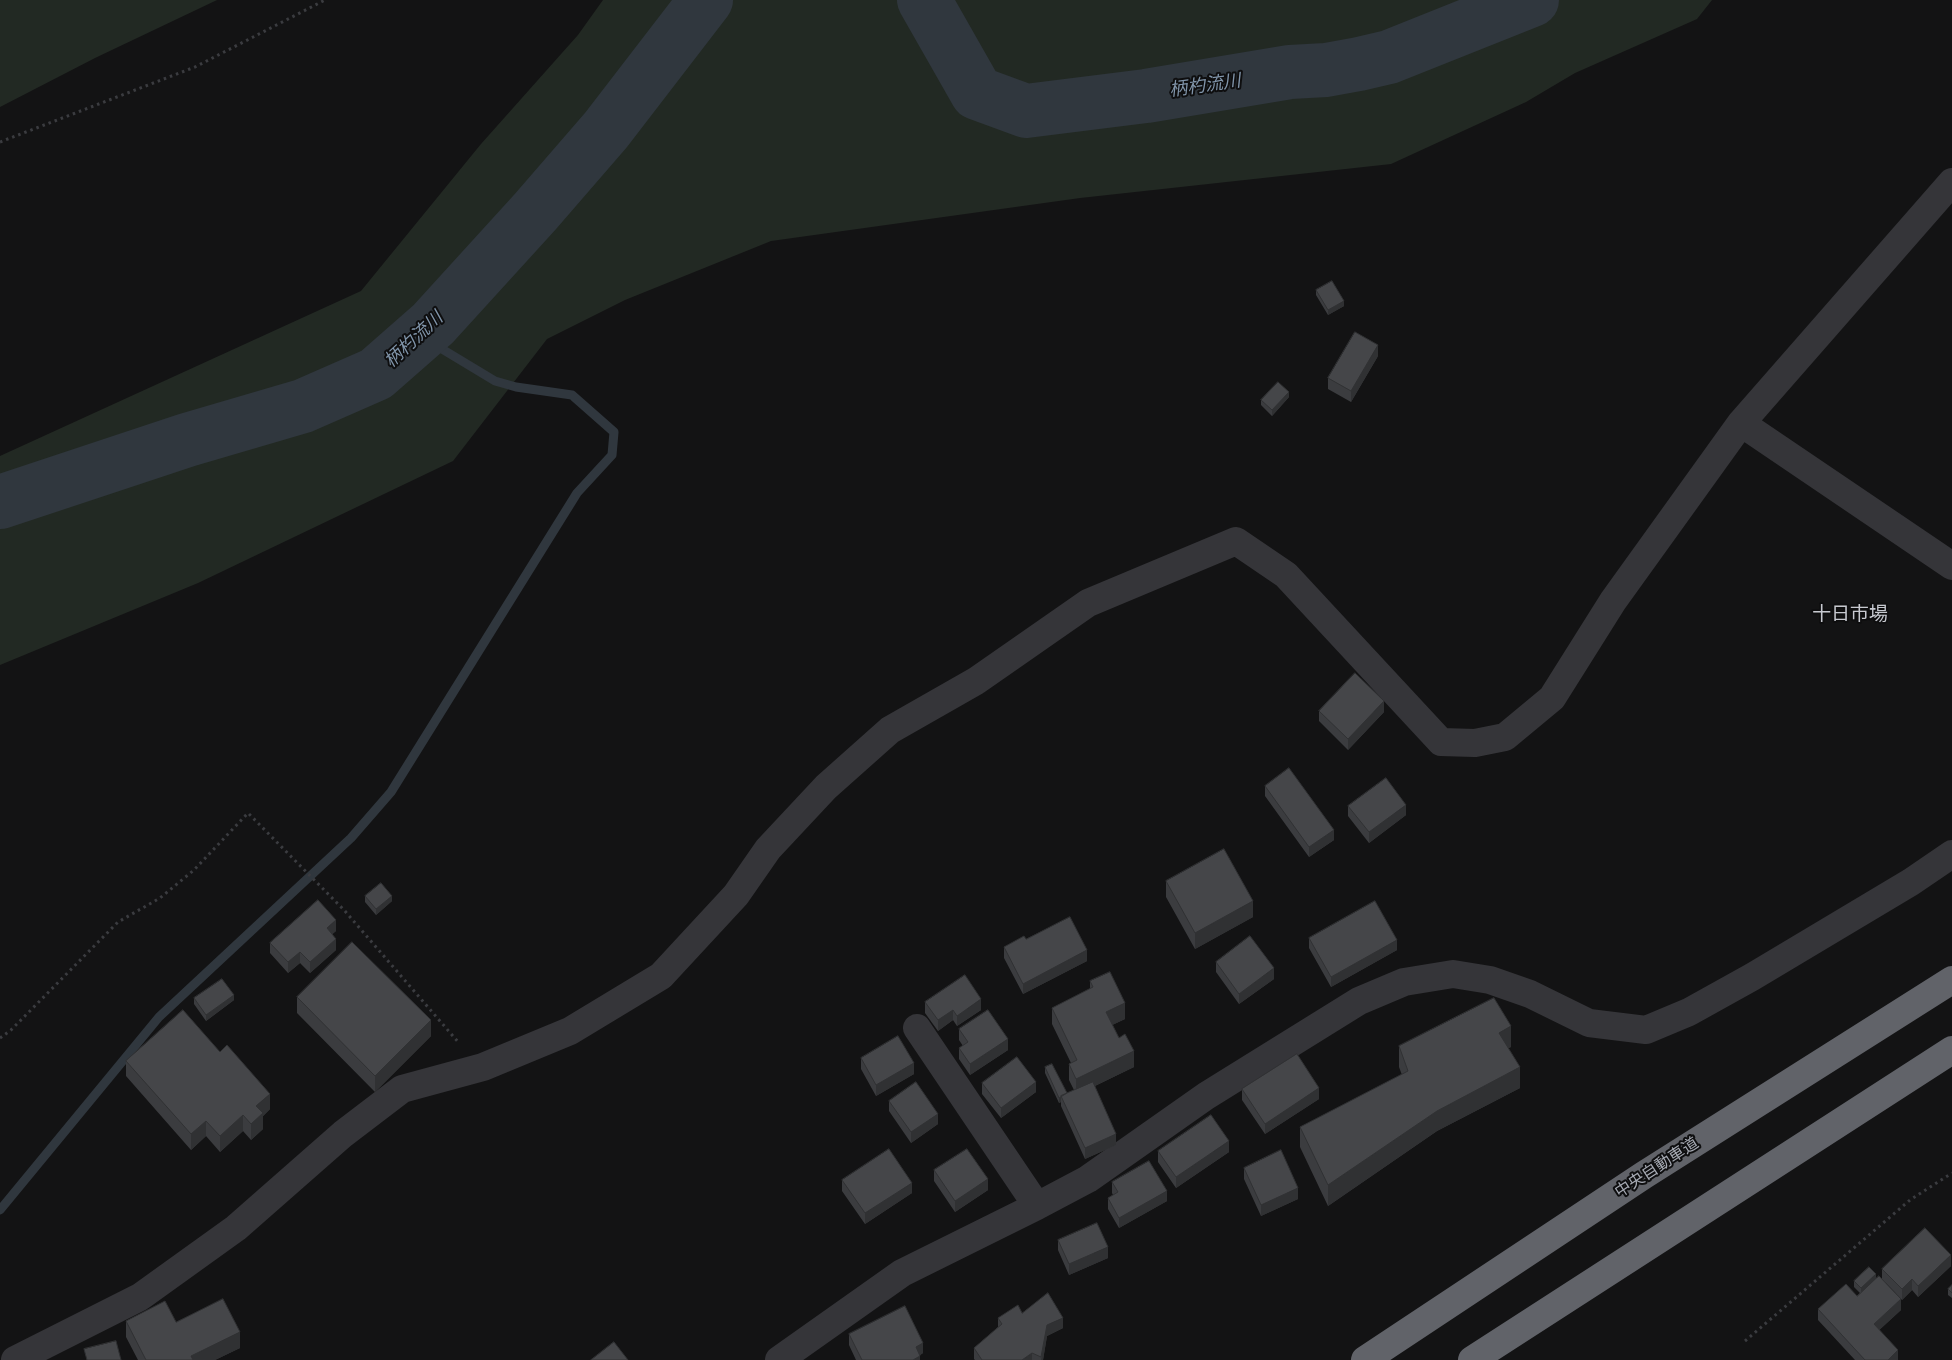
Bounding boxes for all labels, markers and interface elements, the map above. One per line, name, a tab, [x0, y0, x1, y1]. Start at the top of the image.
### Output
water label: 柄杓流川	[1168, 70, 1242, 102]
water label: 柄杓流川	[380, 308, 448, 372]
district label: 十日市場	[1812, 604, 1888, 626]
street label: 中央自動車道	[1612, 1134, 1702, 1202]

